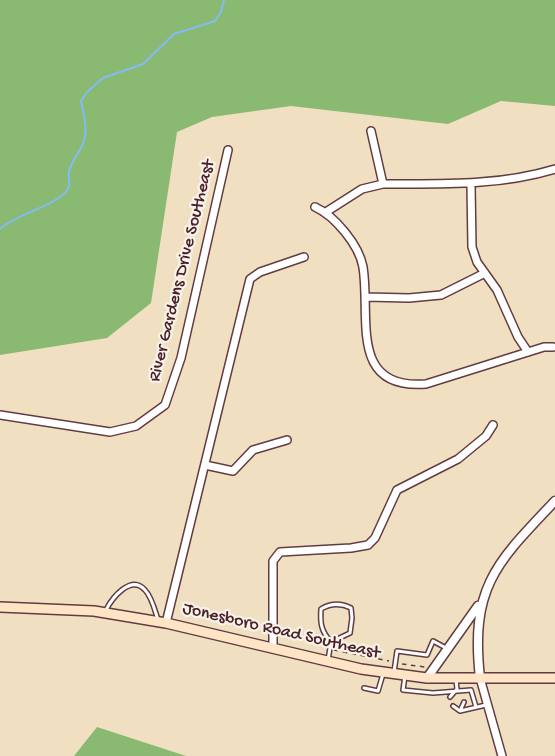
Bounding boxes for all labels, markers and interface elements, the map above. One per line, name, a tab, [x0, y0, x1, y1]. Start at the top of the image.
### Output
street label: River Gardens Drive Southeast	[145, 158, 221, 384]
street label: Jonesboro Road Southeast	[180, 599, 382, 665]

